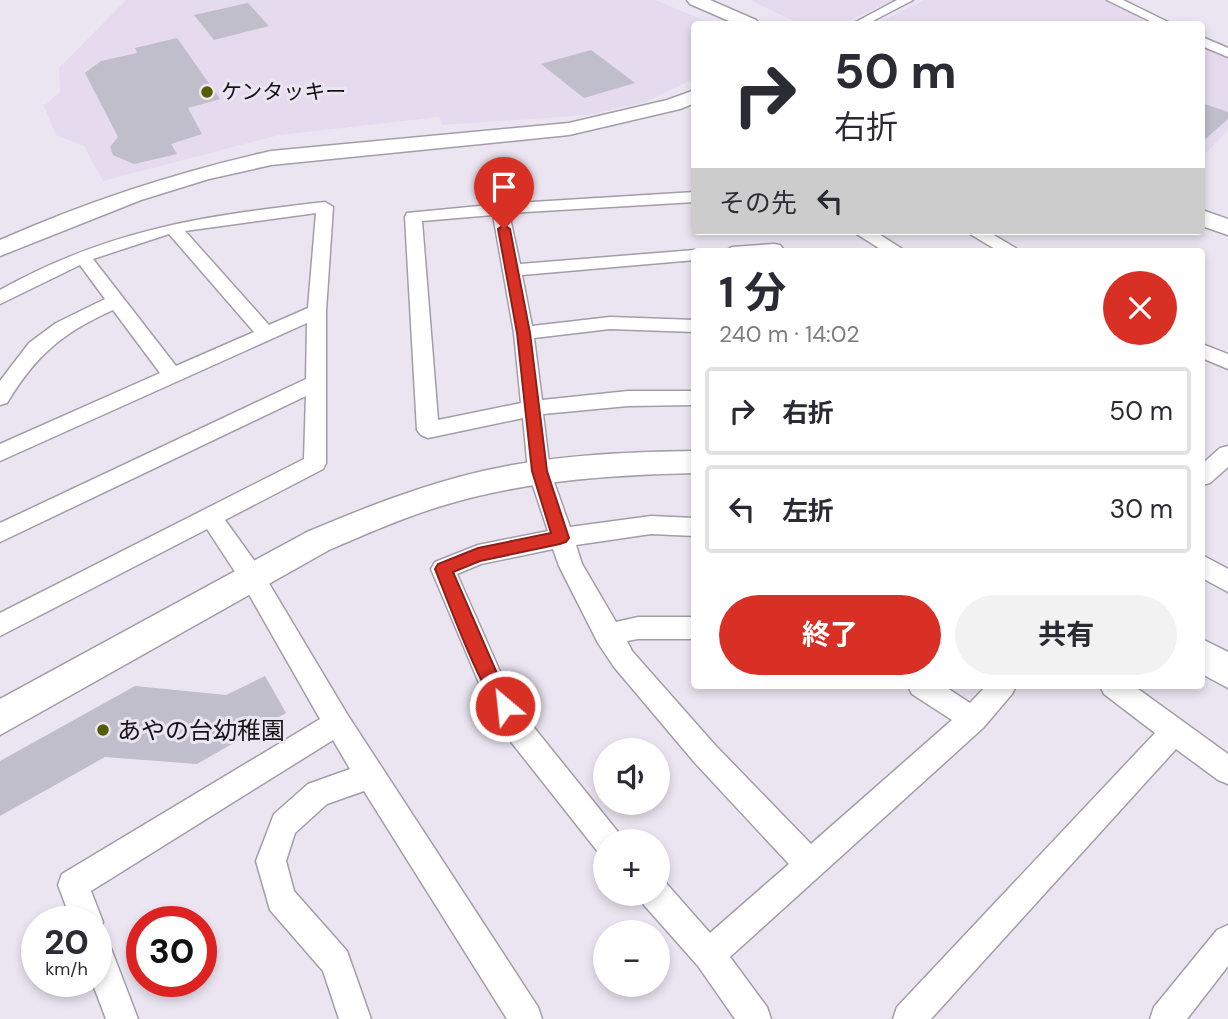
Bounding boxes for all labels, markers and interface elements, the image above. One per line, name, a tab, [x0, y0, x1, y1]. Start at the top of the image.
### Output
text: 50 m	[834, 39, 957, 103]
icon: right	[719, 49, 810, 140]
place label: ケンタッキー	[221, 78, 346, 106]
marker: ケンタッキー	[199, 84, 215, 100]
text: 右折	[834, 106, 898, 148]
pin	[474, 157, 534, 229]
icon: arrive	[485, 168, 523, 206]
icon: left	[811, 182, 849, 220]
text: その先	[719, 186, 797, 220]
text: 1 分	[719, 265, 786, 320]
button: close	[1103, 271, 1177, 345]
text: 240 m · 14:02	[719, 319, 859, 349]
icon: right	[723, 392, 761, 430]
text: 50 m	[1109, 394, 1173, 428]
text: 右折	[782, 396, 834, 430]
icon: left	[723, 490, 761, 528]
text: 30 m	[1110, 492, 1173, 526]
text: 左折	[782, 494, 834, 528]
button: 終了	[719, 595, 941, 675]
button: 共有	[955, 595, 1177, 675]
position arrow	[468, 669, 542, 743]
place label: あやの台幼稚園	[117, 715, 285, 746]
marker: あやの台幼稚園	[95, 722, 111, 738]
map controls	[593, 738, 670, 997]
button: sound	[593, 738, 670, 815]
button: +	[593, 829, 670, 906]
speed limit sign: 30	[126, 906, 217, 997]
text: 20	[44, 919, 89, 965]
button: −	[593, 920, 670, 997]
text: km/h	[45, 957, 88, 981]

